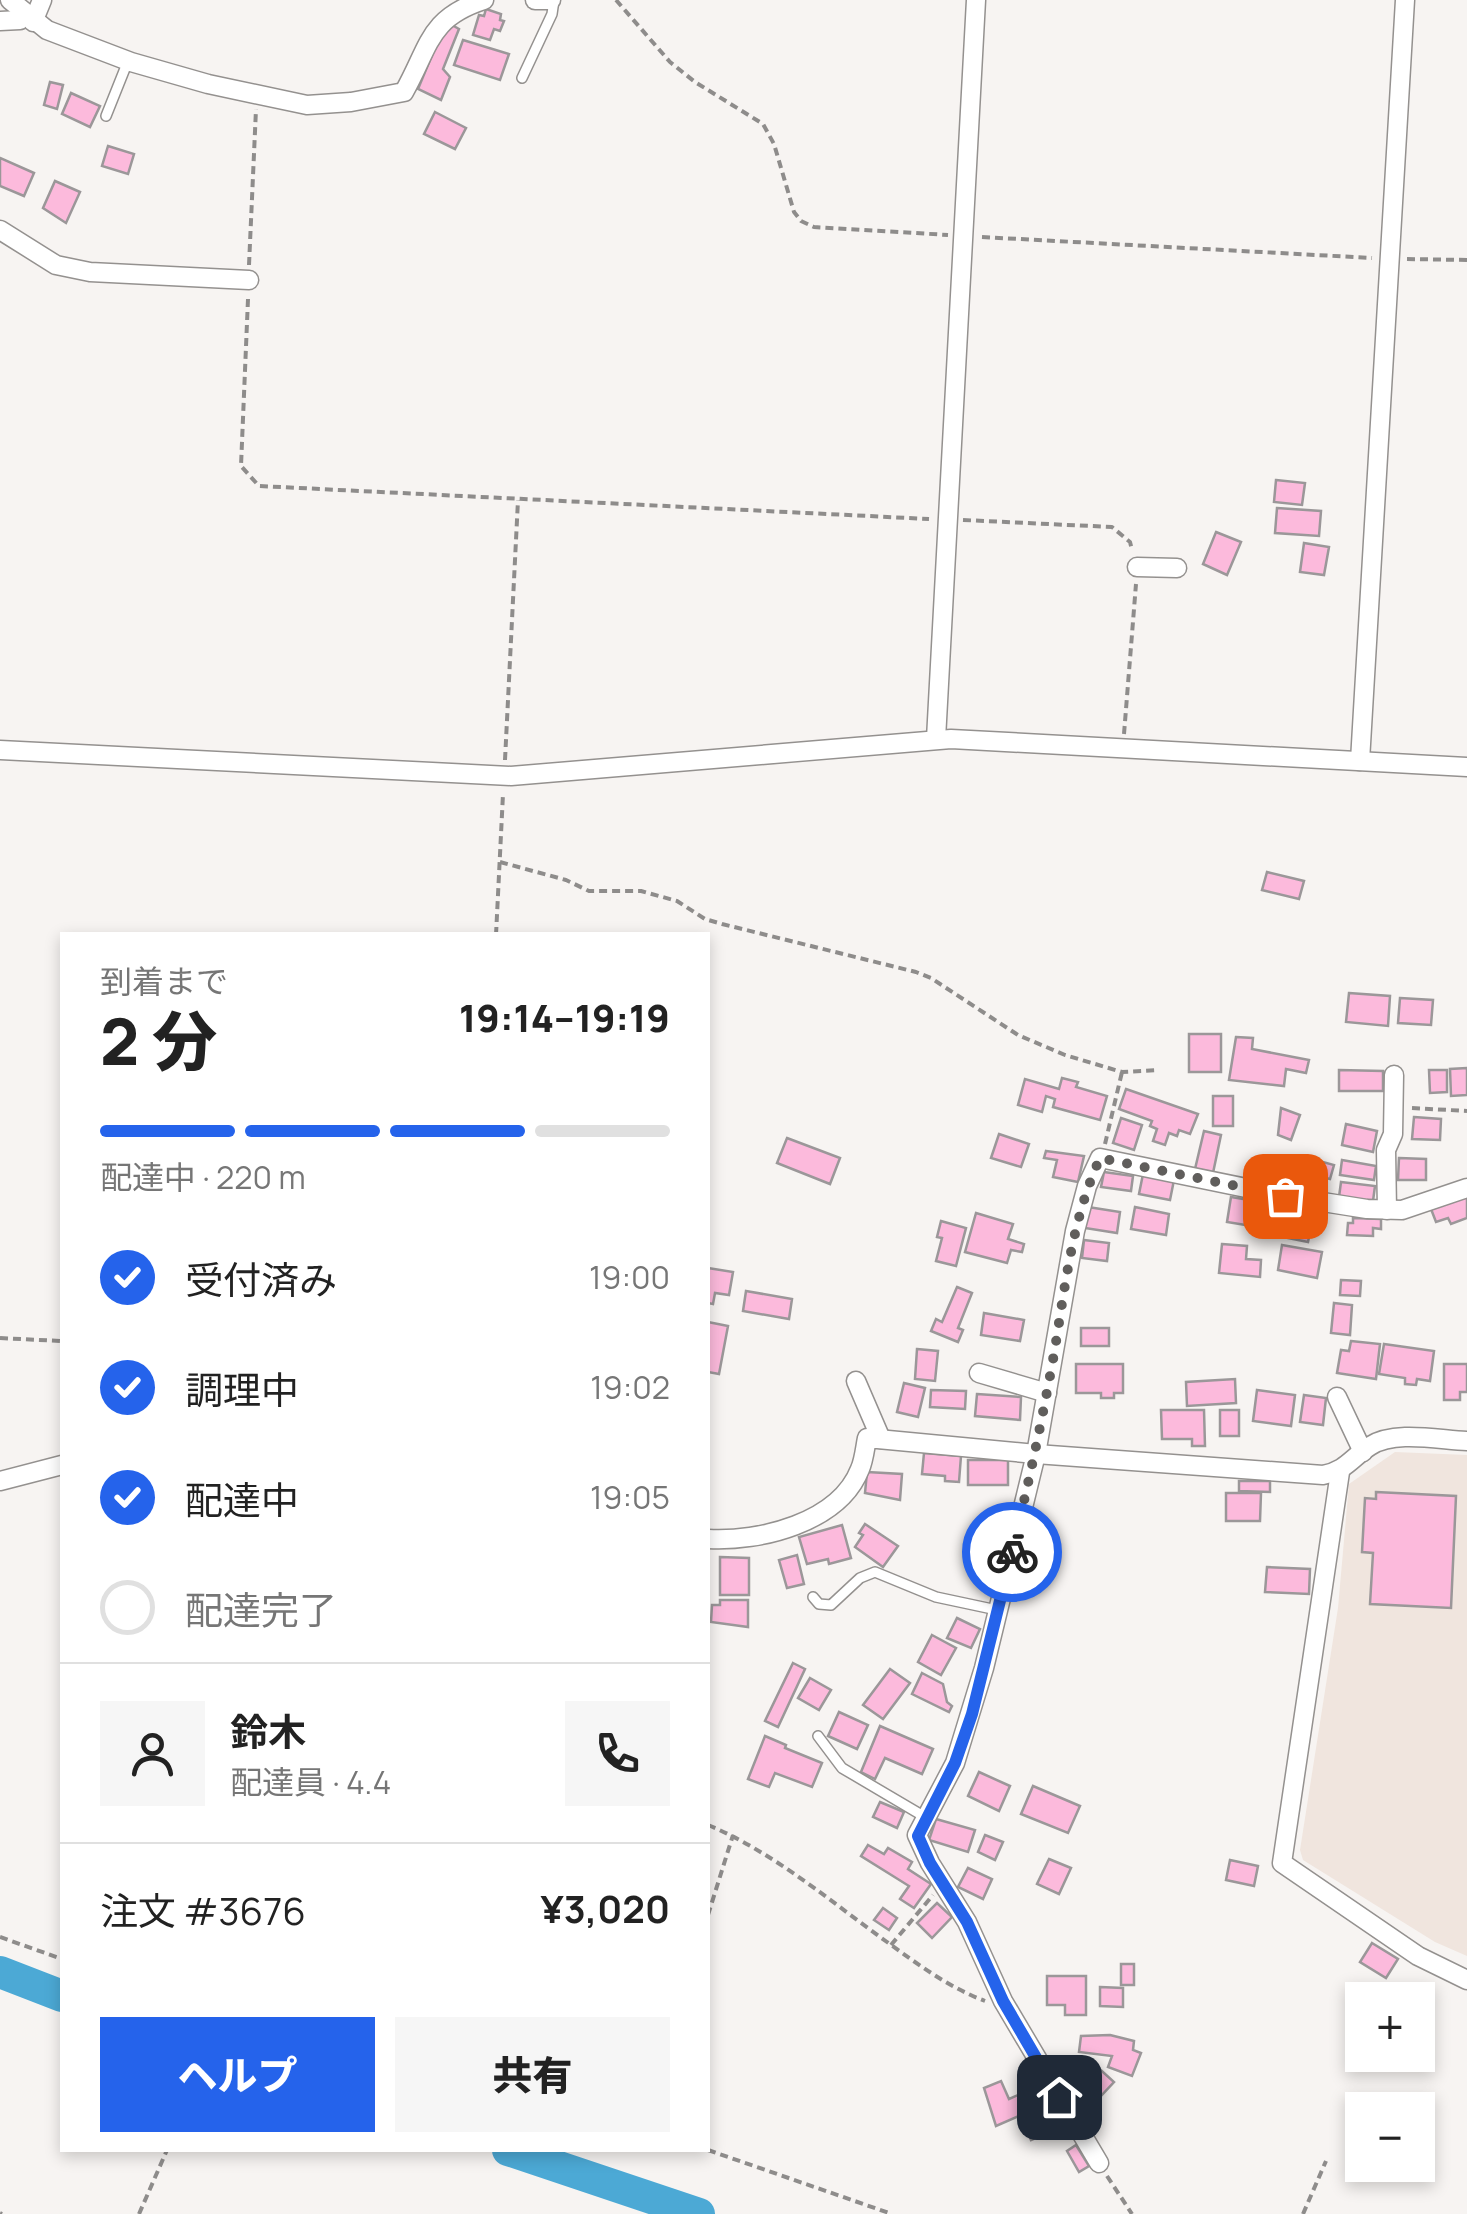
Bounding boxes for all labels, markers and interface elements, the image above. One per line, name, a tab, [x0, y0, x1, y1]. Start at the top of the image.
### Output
text: 到着まで	[100, 959, 228, 1003]
text: 19:14–19:19	[459, 991, 670, 1043]
text: 2 分	[100, 996, 217, 1085]
pin	[1243, 1154, 1328, 1239]
text: 配達中 · 220 m	[100, 1155, 306, 1199]
icon: bag	[1258, 1169, 1313, 1224]
icon: check	[100, 1250, 155, 1305]
text: 受付済み	[185, 1253, 337, 1305]
text: 19:00	[589, 1255, 670, 1299]
icon: check	[100, 1360, 155, 1415]
text: 調理中	[185, 1363, 299, 1415]
text: 19:02	[590, 1365, 670, 1409]
icon: check	[100, 1470, 155, 1525]
text: 配達中	[185, 1473, 299, 1525]
text: 19:05	[590, 1475, 670, 1519]
courier	[962, 1502, 1062, 1602]
icon: bike	[985, 1525, 1040, 1580]
text: 配達完了	[185, 1583, 337, 1635]
button: person	[100, 1701, 205, 1806]
button: phone	[565, 1701, 670, 1806]
text: 鈴木	[230, 1705, 306, 1757]
text: 配達員 · 4.4	[230, 1760, 391, 1804]
text: ¥3,020	[540, 1882, 670, 1934]
text: 注文 #3676	[100, 1884, 306, 1936]
map controls	[1345, 1982, 1435, 2182]
button: +	[1345, 1982, 1435, 2072]
button: ヘルプ	[100, 2017, 375, 2132]
button: 共有	[395, 2017, 670, 2132]
pin	[1017, 2055, 1102, 2140]
icon: home	[1032, 2070, 1087, 2125]
button: −	[1345, 2092, 1435, 2182]

